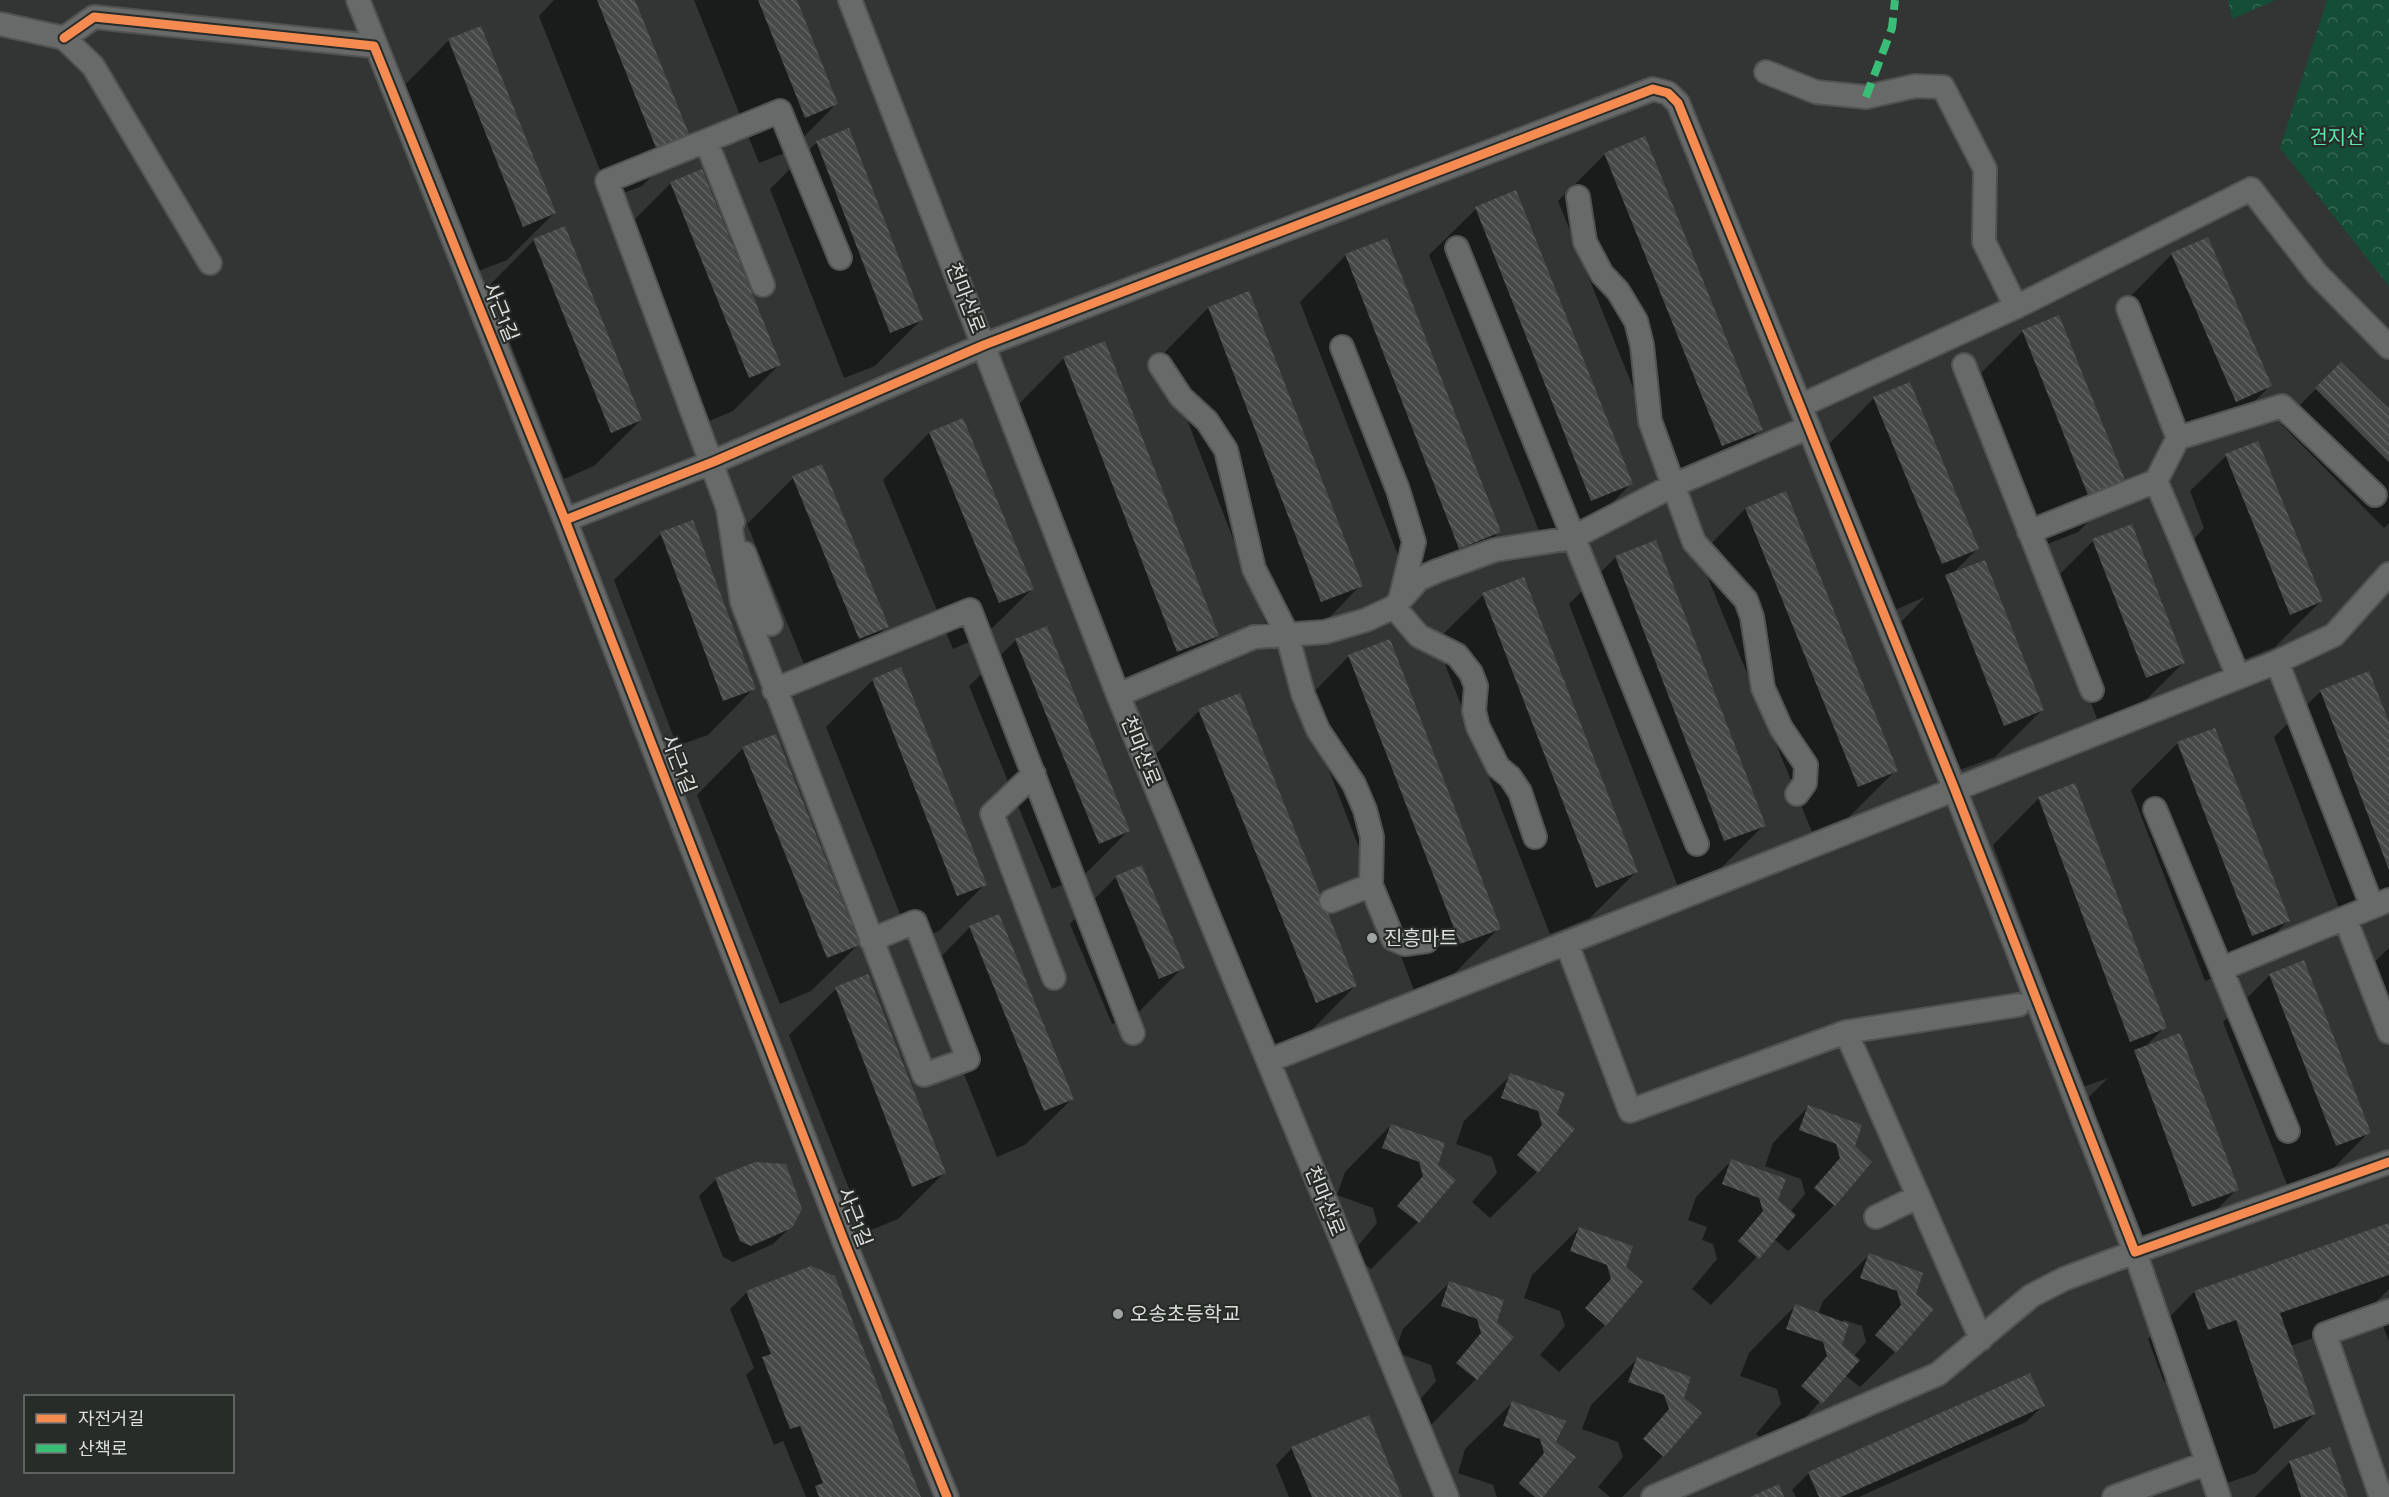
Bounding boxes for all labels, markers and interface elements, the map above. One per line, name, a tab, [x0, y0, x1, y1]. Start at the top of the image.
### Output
park label: 건지산	[2309, 126, 2365, 149]
street label: 천마산로	[942, 260, 989, 337]
street label: 사근1길	[478, 279, 523, 345]
street label: 천마산로	[1116, 713, 1165, 790]
street label: 사근1길	[657, 731, 700, 797]
place label: 진흥마트	[1384, 927, 1458, 950]
marker: 진흥마트	[1365, 931, 1379, 945]
street label: 천마산로	[1300, 1163, 1349, 1240]
street label: 사근1길	[833, 1184, 876, 1250]
place label: 오송초등학교	[1130, 1303, 1240, 1326]
marker: 오송초등학교	[1111, 1307, 1125, 1321]
legend	[24, 1395, 234, 1473]
text: 자전거길	[78, 1408, 144, 1430]
text: 산책로	[78, 1438, 128, 1460]

